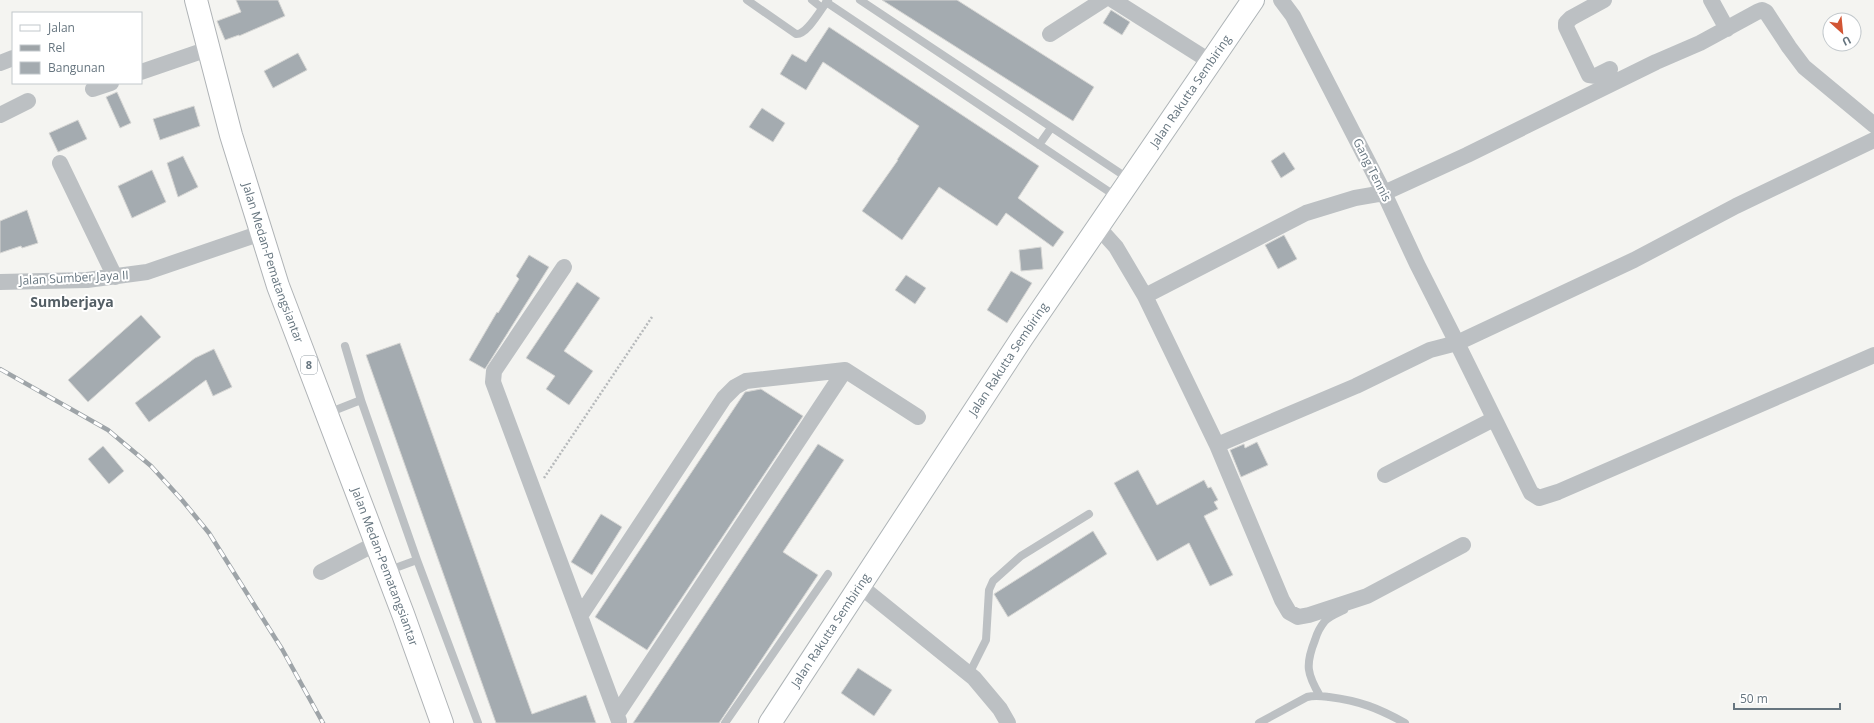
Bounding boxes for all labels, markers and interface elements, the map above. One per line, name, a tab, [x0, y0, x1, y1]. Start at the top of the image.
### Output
legend	[12, 12, 142, 84]
north arrow	[1822, 12, 1862, 52]
text: Jalan	[47, 19, 75, 36]
street label: Jalan Rakutta Sembiring	[1145, 31, 1235, 151]
text: U	[1840, 33, 1854, 50]
text: Rel	[48, 39, 65, 56]
text: Bangunan	[48, 59, 105, 76]
street label: Gang Tennis	[1349, 135, 1396, 205]
street label: Jalan Medan-Pematangsiantar	[238, 180, 308, 345]
street label: Jalan Sumber Jaya II	[18, 266, 129, 289]
district label: Sumberjaya	[30, 292, 114, 311]
street label: Jalan Rakutta Sembiring	[964, 298, 1052, 420]
road number: 8	[301, 356, 317, 374]
street label: Jalan Medan-Pematangsiantar	[347, 484, 423, 648]
street label: Jalan Rakutta Sembiring	[786, 569, 874, 691]
scale bar	[1734, 685, 1840, 711]
text: 50 m	[1740, 690, 1768, 707]

